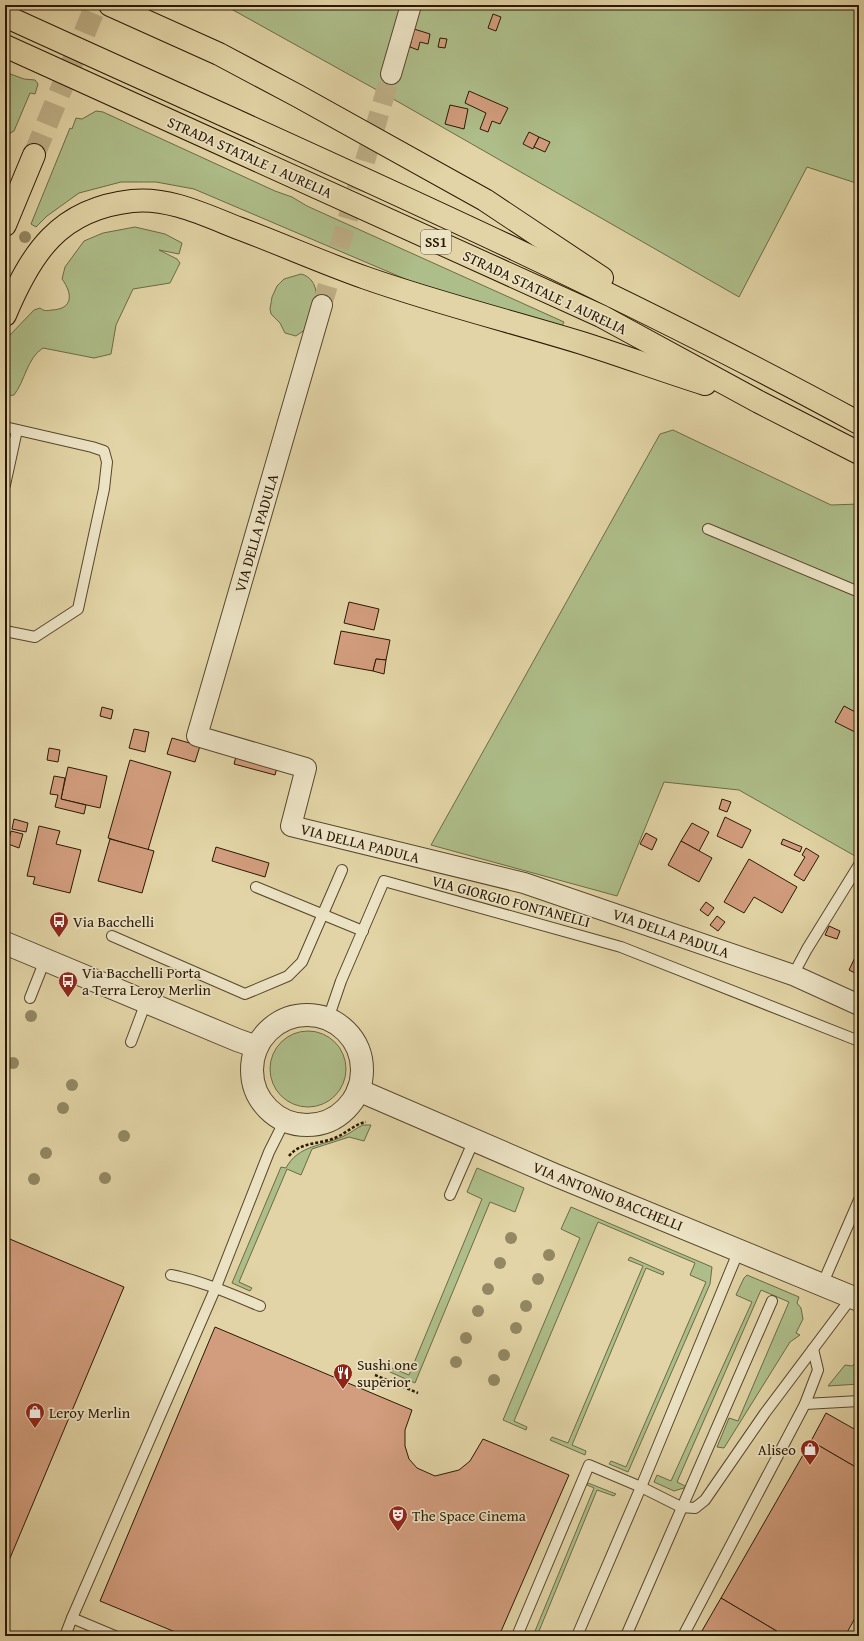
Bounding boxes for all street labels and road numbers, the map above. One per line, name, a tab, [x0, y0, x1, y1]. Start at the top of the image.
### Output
street label: STRADA STATALE 1 AURELIA	[164, 111, 336, 203]
road number: SS1	[421, 230, 451, 254]
street label: STRADA STATALE 1 AURELIA	[460, 245, 630, 339]
street label: VIA DELLA PADULA	[229, 471, 283, 595]
street label: VIA DELLA PADULA	[298, 818, 422, 868]
street label: VIA GIORGIO FONTANELLI	[429, 870, 593, 932]
street label: VIA DELLA PADULA	[610, 903, 732, 963]
street label: VIA ANTONIO BACCHELLI	[530, 1156, 686, 1236]

